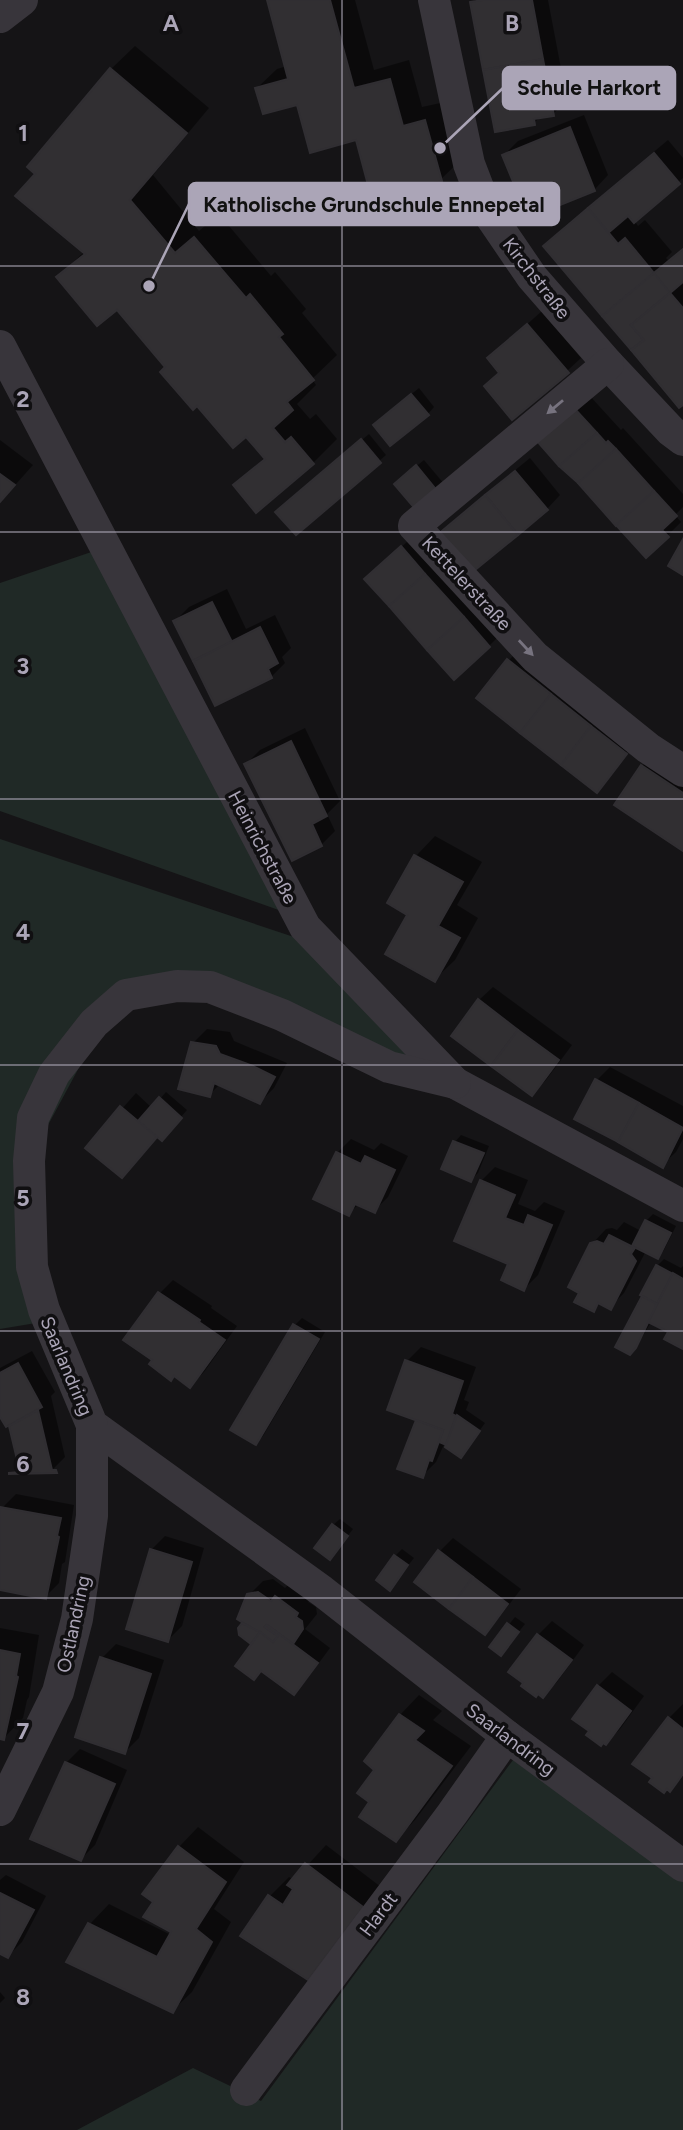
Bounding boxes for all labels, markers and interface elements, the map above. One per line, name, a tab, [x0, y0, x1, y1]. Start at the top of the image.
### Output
text: A	[163, 9, 180, 37]
text: B	[505, 9, 519, 37]
callout: Schule Harkort	[503, 67, 675, 109]
text: Schule Harkort	[517, 75, 661, 100]
text: 1	[18, 119, 28, 147]
callout: Katholische Grundschule Ennepetal	[189, 183, 559, 225]
text: Katholische Grundschule Ennepetal	[203, 192, 545, 217]
street label: Kirchstraße	[498, 233, 575, 323]
text: 2	[16, 385, 30, 413]
one-way arrow	[547, 400, 565, 415]
street label: Kettelerstraße	[417, 531, 516, 635]
one-way arrow	[518, 639, 534, 656]
text: 3	[17, 652, 29, 680]
street label: Heinrichstraße	[223, 787, 302, 908]
text: 4	[16, 918, 30, 946]
text: 5	[16, 1184, 30, 1212]
street label: Saarlandring	[35, 1313, 98, 1419]
text: 6	[16, 1450, 30, 1478]
street label: Ostlandring	[52, 1573, 95, 1675]
street label: Saarlandring	[462, 1698, 560, 1780]
text: 7	[17, 1717, 30, 1745]
street label: Hardt	[355, 1888, 402, 1941]
text: 8	[16, 1983, 30, 2011]

